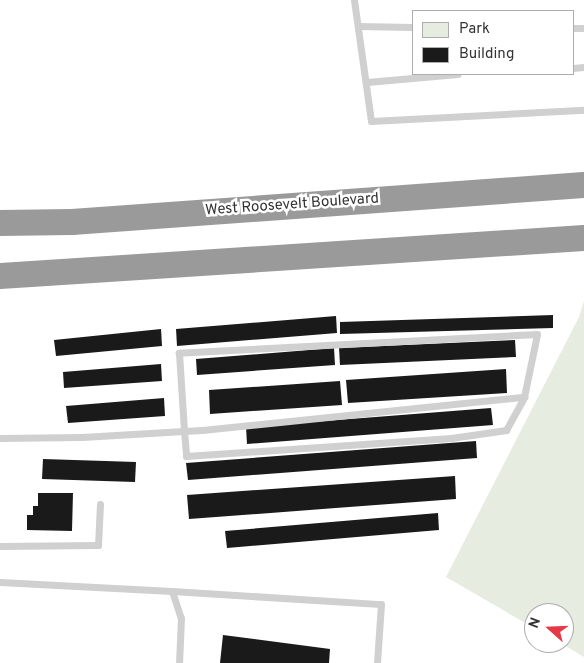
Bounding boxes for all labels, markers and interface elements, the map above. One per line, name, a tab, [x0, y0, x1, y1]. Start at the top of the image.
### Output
legend	[412, 10, 574, 75]
text: Park	[459, 20, 490, 39]
text: Building	[459, 45, 514, 64]
street label: West Roosevelt Boulevard	[205, 190, 379, 220]
north arrow	[524, 603, 574, 653]
text: N	[526, 615, 545, 631]

